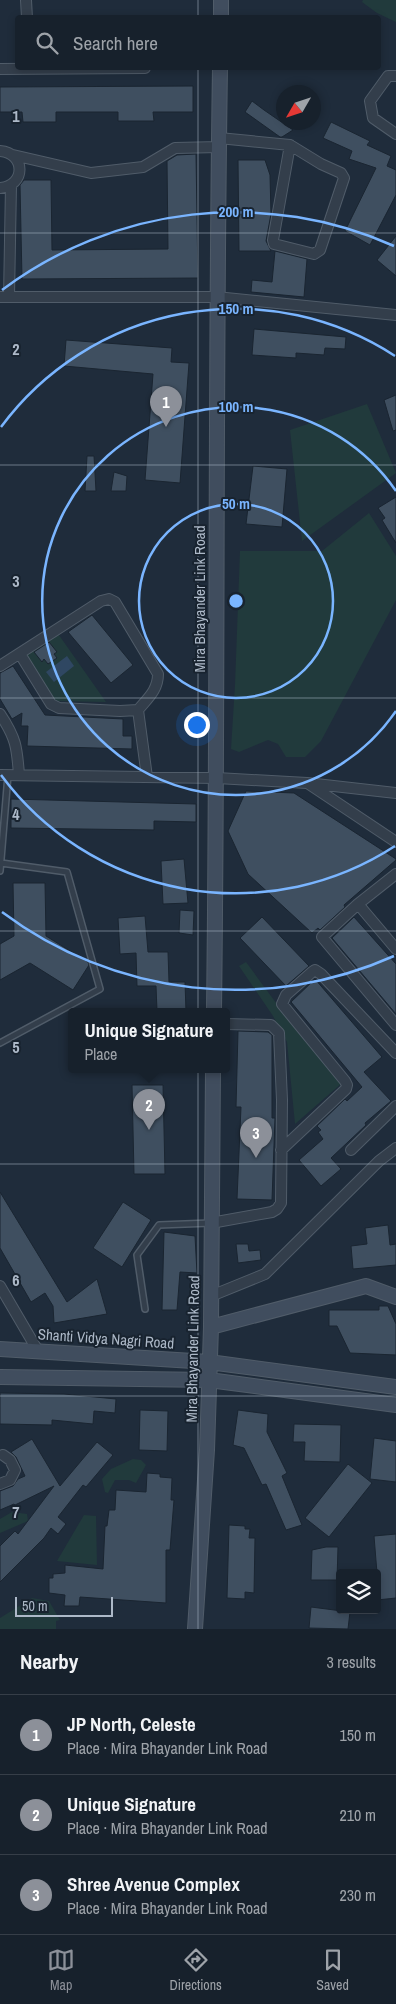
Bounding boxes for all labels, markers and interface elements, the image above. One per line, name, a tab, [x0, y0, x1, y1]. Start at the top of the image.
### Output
search box	[15, 15, 381, 70]
icon: search	[33, 29, 61, 57]
text: Search here	[73, 30, 158, 56]
north arrow	[276, 85, 321, 130]
text: 1	[12, 105, 20, 127]
text: 200 m	[219, 201, 253, 222]
text: 150 m	[219, 298, 253, 319]
text: 2	[12, 338, 20, 360]
pin: 1	[150, 386, 182, 427]
text: 100 m	[219, 396, 253, 417]
text: 50 m	[222, 493, 250, 514]
street label: Mira Bhayander Link Road	[189, 525, 210, 673]
text: 3	[12, 570, 20, 592]
centre of rings	[227, 592, 245, 610]
your location	[184, 712, 210, 738]
text: 4	[12, 803, 20, 825]
popup	[68, 1008, 230, 1073]
text: Unique Signature	[85, 1017, 214, 1043]
text: 5	[12, 1036, 20, 1058]
text: Place	[85, 1043, 117, 1065]
pin: 2	[133, 1089, 165, 1130]
pin: 3	[240, 1117, 272, 1158]
text: 6	[12, 1269, 20, 1291]
street label: Mira Bhayander Link Road	[181, 1275, 204, 1423]
street label: Shanti Vidya Nagri Road	[37, 1323, 175, 1354]
text: 7	[12, 1501, 20, 1523]
map controls	[336, 1569, 381, 1614]
button: layers	[336, 1569, 381, 1614]
scale bar	[15, 1594, 112, 1617]
text: 50 m	[22, 1597, 48, 1615]
text: Nearby	[20, 1647, 78, 1676]
text: 3 results	[326, 1651, 376, 1673]
text: JP North, Celeste	[67, 1711, 196, 1737]
text: 1	[32, 1724, 40, 1746]
text: 150 m	[340, 1724, 376, 1746]
text: Place · Mira Bhayander Link Road	[67, 1737, 268, 1759]
text: Unique Signature	[67, 1791, 196, 1817]
text: 2	[32, 1804, 40, 1826]
text: 210 m	[340, 1804, 376, 1826]
text: Place · Mira Bhayander Link Road	[67, 1817, 268, 1839]
text: Shree Avenue Complex	[67, 1871, 240, 1897]
text: 3	[32, 1884, 40, 1906]
text: 230 m	[340, 1884, 376, 1906]
text: Place · Mira Bhayander Link Road	[67, 1897, 268, 1919]
tab: Map	[47, 1946, 75, 1994]
tab: Directions	[170, 1946, 222, 1994]
tab: Saved	[316, 1946, 349, 1994]

